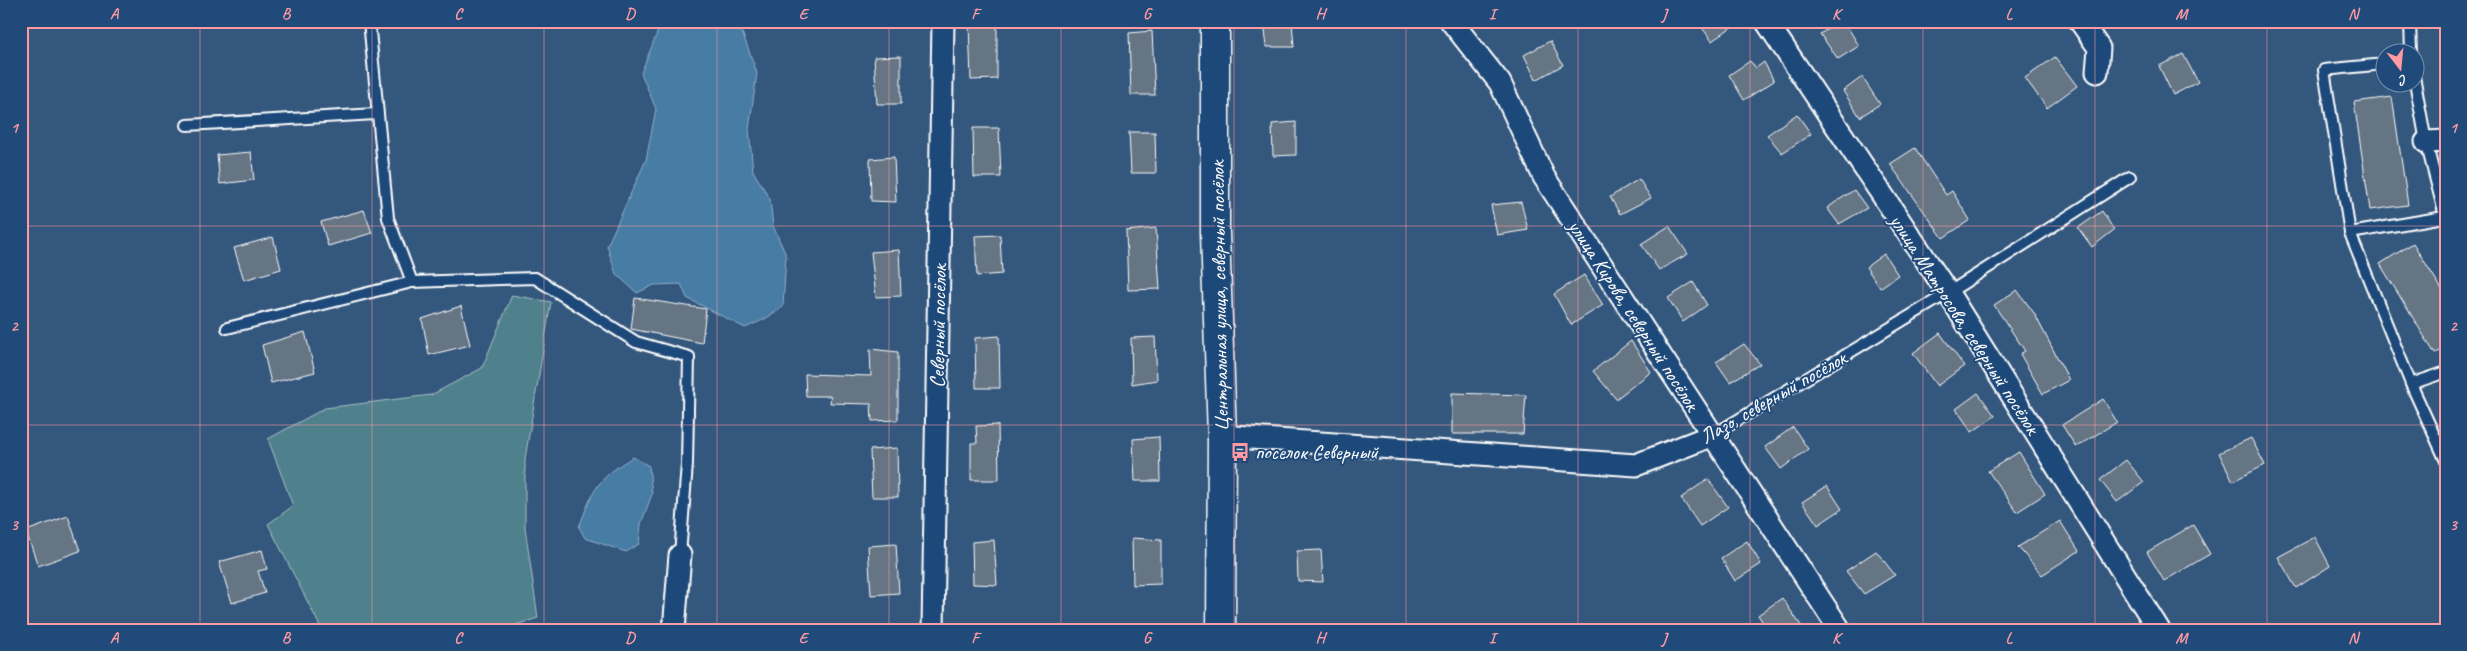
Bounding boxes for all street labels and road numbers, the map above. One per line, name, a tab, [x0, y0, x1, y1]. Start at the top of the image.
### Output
street label: Центральная улица, северный посёлок	[1204, 158, 1234, 432]
street label: улица Матросова, северный посёлок	[1883, 207, 2047, 441]
street label: улица Кирова, северный посёлок	[1561, 213, 1707, 417]
street label: Северный посёлок	[924, 262, 952, 388]
street label: Лазо, северный посёлок	[1695, 343, 1853, 450]

